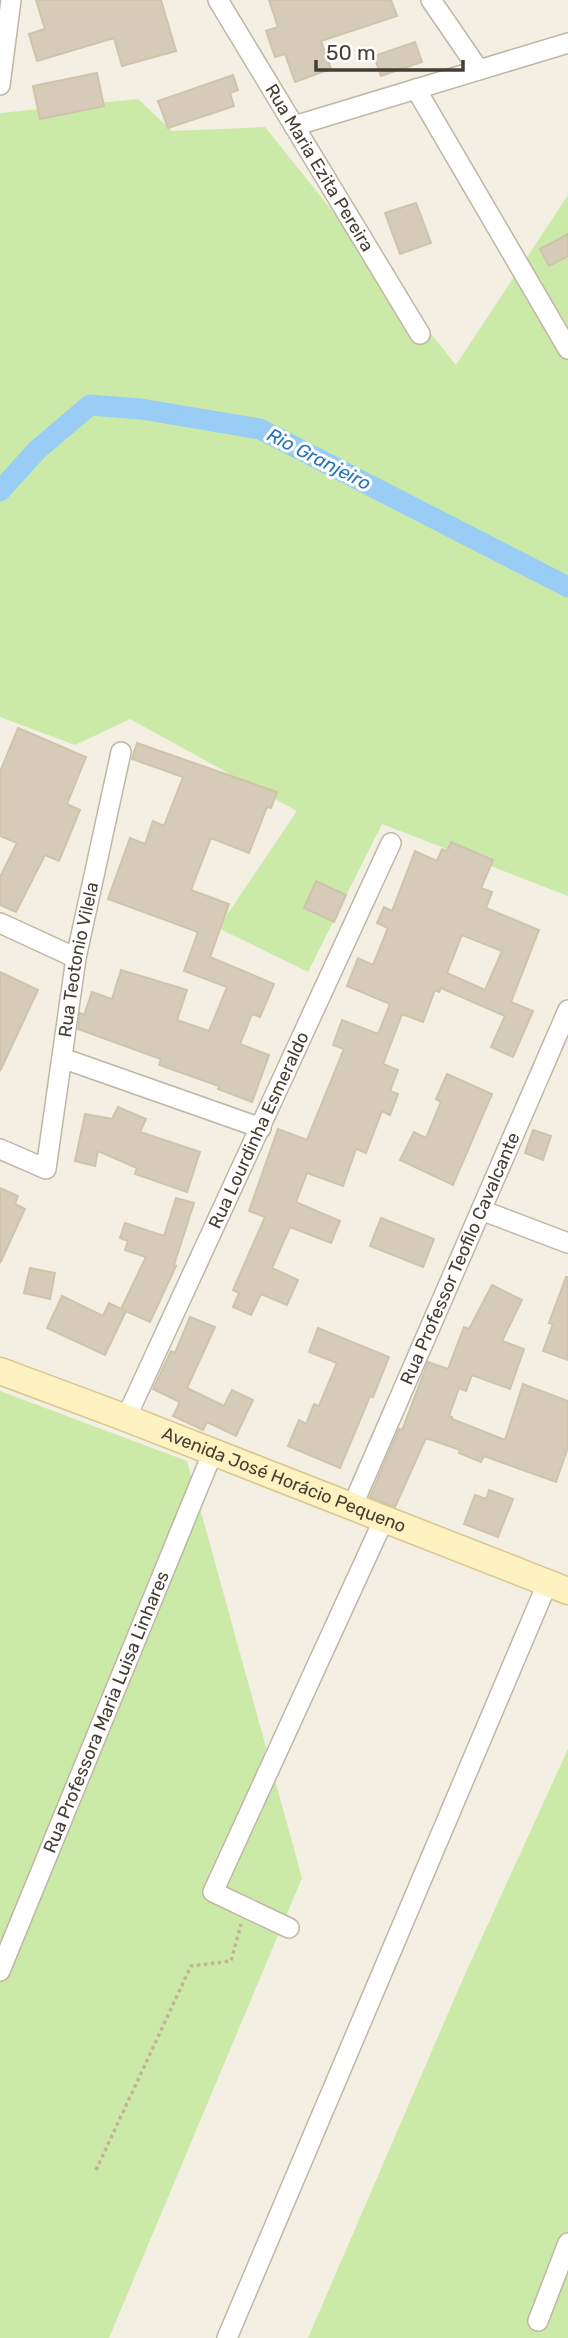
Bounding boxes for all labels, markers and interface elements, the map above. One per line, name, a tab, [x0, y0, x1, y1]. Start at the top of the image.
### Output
scale bar	[316, 28, 463, 72]
text: 50 m	[326, 40, 376, 65]
street label: Rua Maria Ezita Pereira	[260, 80, 379, 256]
water label: Rio Granjeiro	[263, 423, 375, 495]
street label: Rua Teotonio Vilela	[54, 880, 103, 1039]
street label: Rua Lourdinha Esmeraldo	[204, 1028, 314, 1232]
street label: Rua Professor Teofilo Cavalcante	[396, 1129, 525, 1388]
street label: Avenida José Horácio Pequeno	[159, 1422, 409, 1537]
street label: Rua Professora Maria Luisa Linhares	[39, 1568, 174, 1856]

